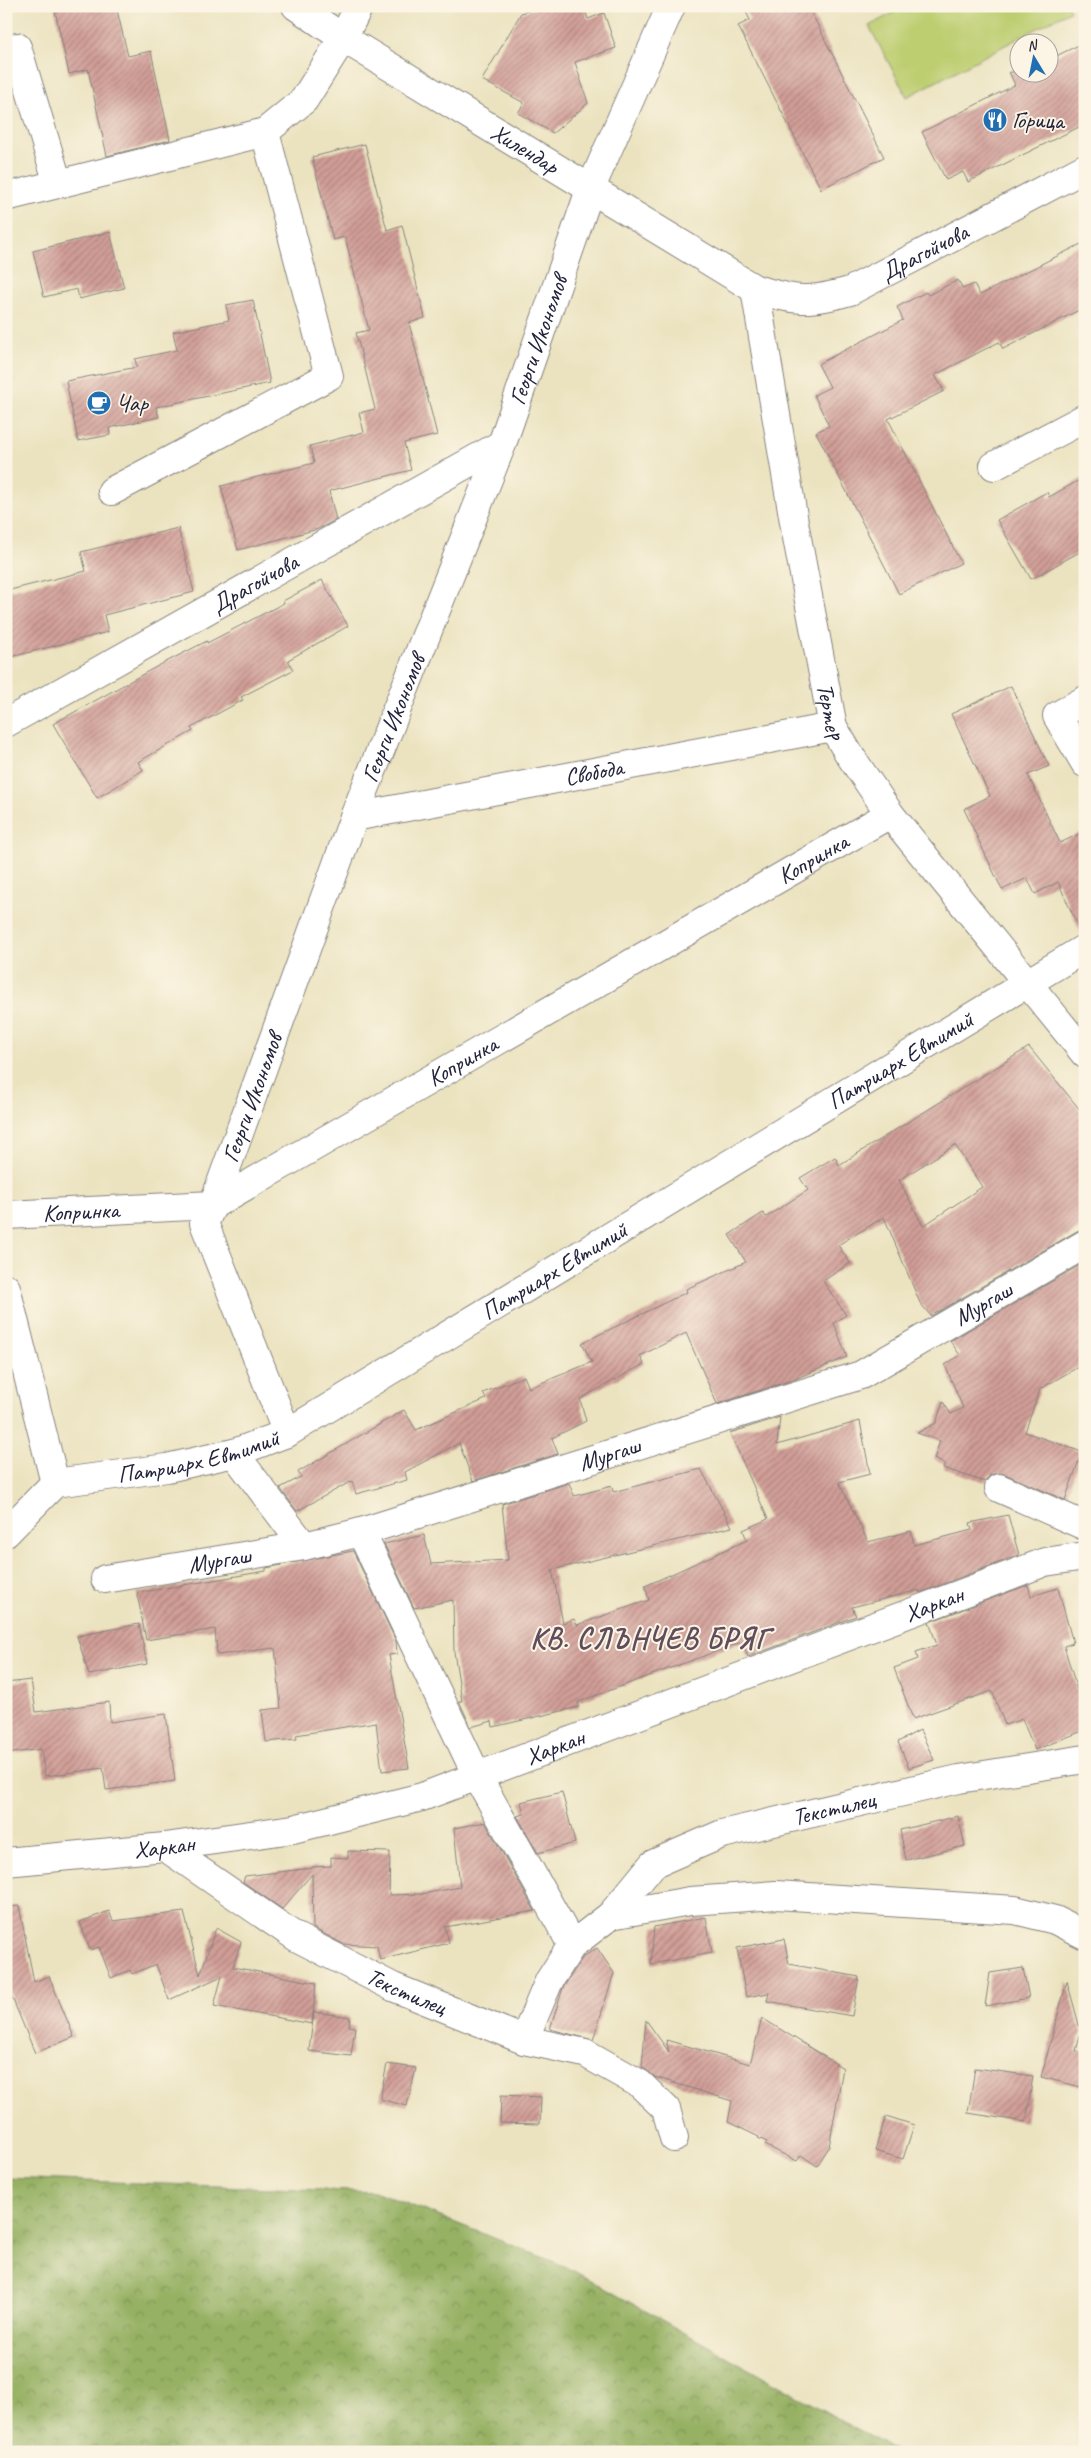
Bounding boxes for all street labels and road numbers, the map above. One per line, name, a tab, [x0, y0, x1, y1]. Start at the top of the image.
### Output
street label: Хилендар	[486, 117, 565, 181]
street label: Драгойчова	[875, 216, 974, 288]
street label: Георги Икономов	[502, 267, 576, 409]
street label: Драгойчова	[206, 546, 304, 620]
street label: Георги Икономов	[354, 646, 434, 786]
street label: Тертер	[810, 681, 853, 747]
street label: Свобода	[562, 751, 628, 792]
street label: Копринка	[772, 825, 855, 891]
street label: Патриарх Евтимий	[822, 1003, 981, 1116]
street label: Георги Икономов	[215, 1025, 291, 1166]
street label: Копринка	[422, 1028, 505, 1093]
street label: Копринка	[42, 1194, 122, 1228]
street label: Патриарх Евтимий	[476, 1214, 634, 1326]
street label: Мургаш	[948, 1274, 1019, 1332]
street label: Патриарх Евтимий	[116, 1422, 285, 1489]
street label: Мургаш	[575, 1430, 645, 1478]
street label: Мургаш	[186, 1540, 254, 1580]
street label: Харкан	[900, 1578, 969, 1629]
street label: Харкан	[521, 1721, 590, 1772]
street label: Текстилец	[790, 1784, 880, 1832]
street label: Харкан	[133, 1828, 198, 1865]
street label: Текстилец	[361, 1961, 452, 2023]

